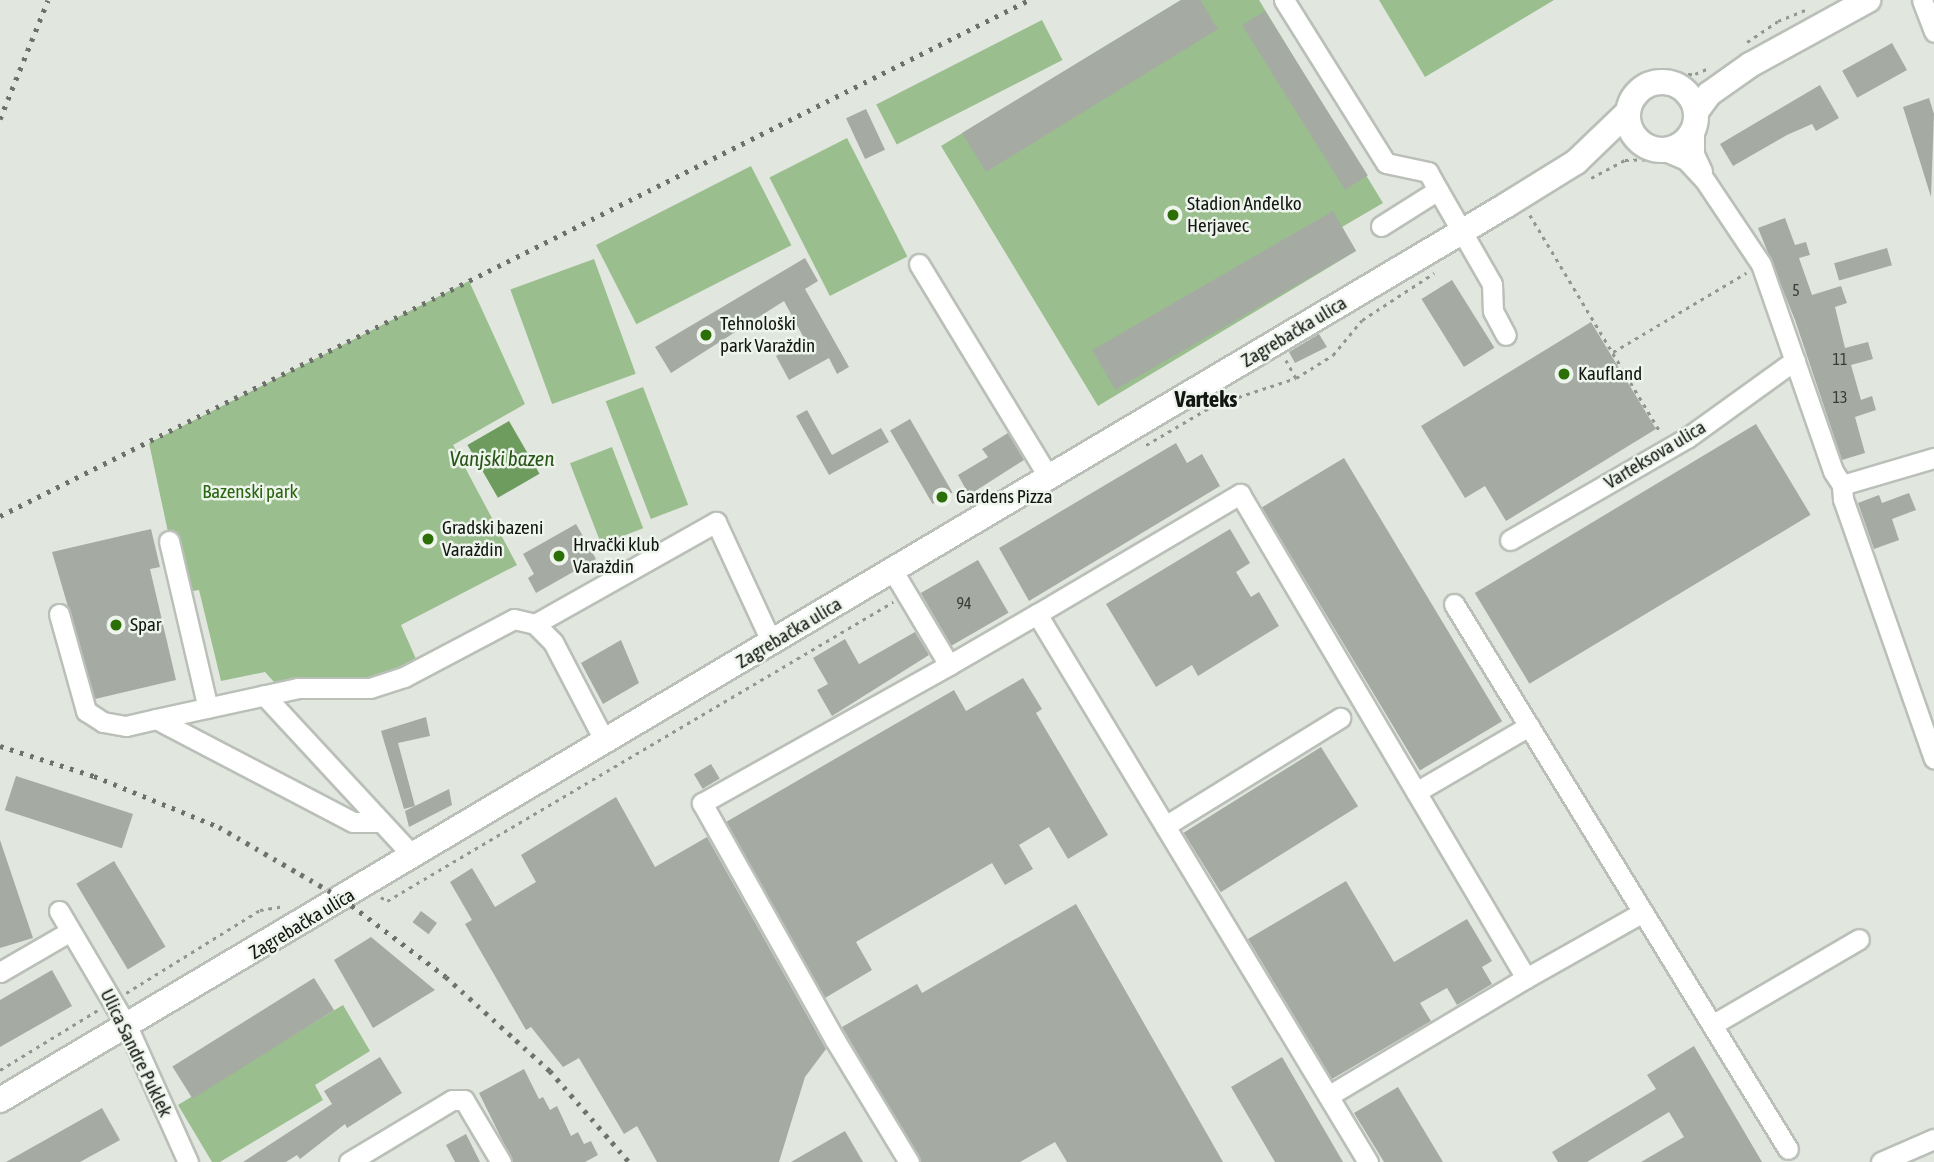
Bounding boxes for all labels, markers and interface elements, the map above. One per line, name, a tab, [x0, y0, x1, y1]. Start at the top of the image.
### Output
place label: Stadion Anđelko Herjavec	[1187, 193, 1302, 237]
marker: Stadion Anđelko Herjavec	[1165, 207, 1181, 223]
house number: 5	[1792, 280, 1800, 300]
street label: Zagrebačka ulica	[1237, 292, 1351, 372]
place label: Tehnološki park Varaždin	[720, 313, 815, 357]
marker: Tehnološki park Varaždin	[698, 327, 714, 343]
house number: 11	[1832, 349, 1848, 369]
place label: Kaufland	[1578, 363, 1642, 385]
marker: Kaufland	[1556, 366, 1572, 382]
district label: Varteks	[1175, 385, 1237, 413]
house number: 13	[1832, 387, 1848, 407]
street label: Varteksova ulica	[1600, 416, 1710, 494]
water label: Vanjski bazen	[450, 445, 554, 471]
park label: Bazenski park	[202, 481, 298, 503]
place label: Gardens Pizza	[956, 486, 1052, 508]
marker: Gardens Pizza	[934, 489, 950, 505]
place label: Gradski bazeni Varaždin	[442, 517, 543, 561]
marker: Gradski bazeni Varaždin	[420, 531, 436, 547]
place label: Hrvački klub Varaždin	[573, 534, 659, 578]
marker: Hrvački klub Varaždin	[551, 548, 567, 564]
street label: Zagrebačka ulica	[732, 593, 846, 673]
house number: 94	[956, 593, 972, 613]
place label: Spar	[130, 614, 161, 636]
marker: Spar	[108, 617, 124, 633]
street label: Zagrebačka ulica	[245, 884, 359, 964]
street label: Ulica Sandre Puklek	[95, 985, 177, 1121]

